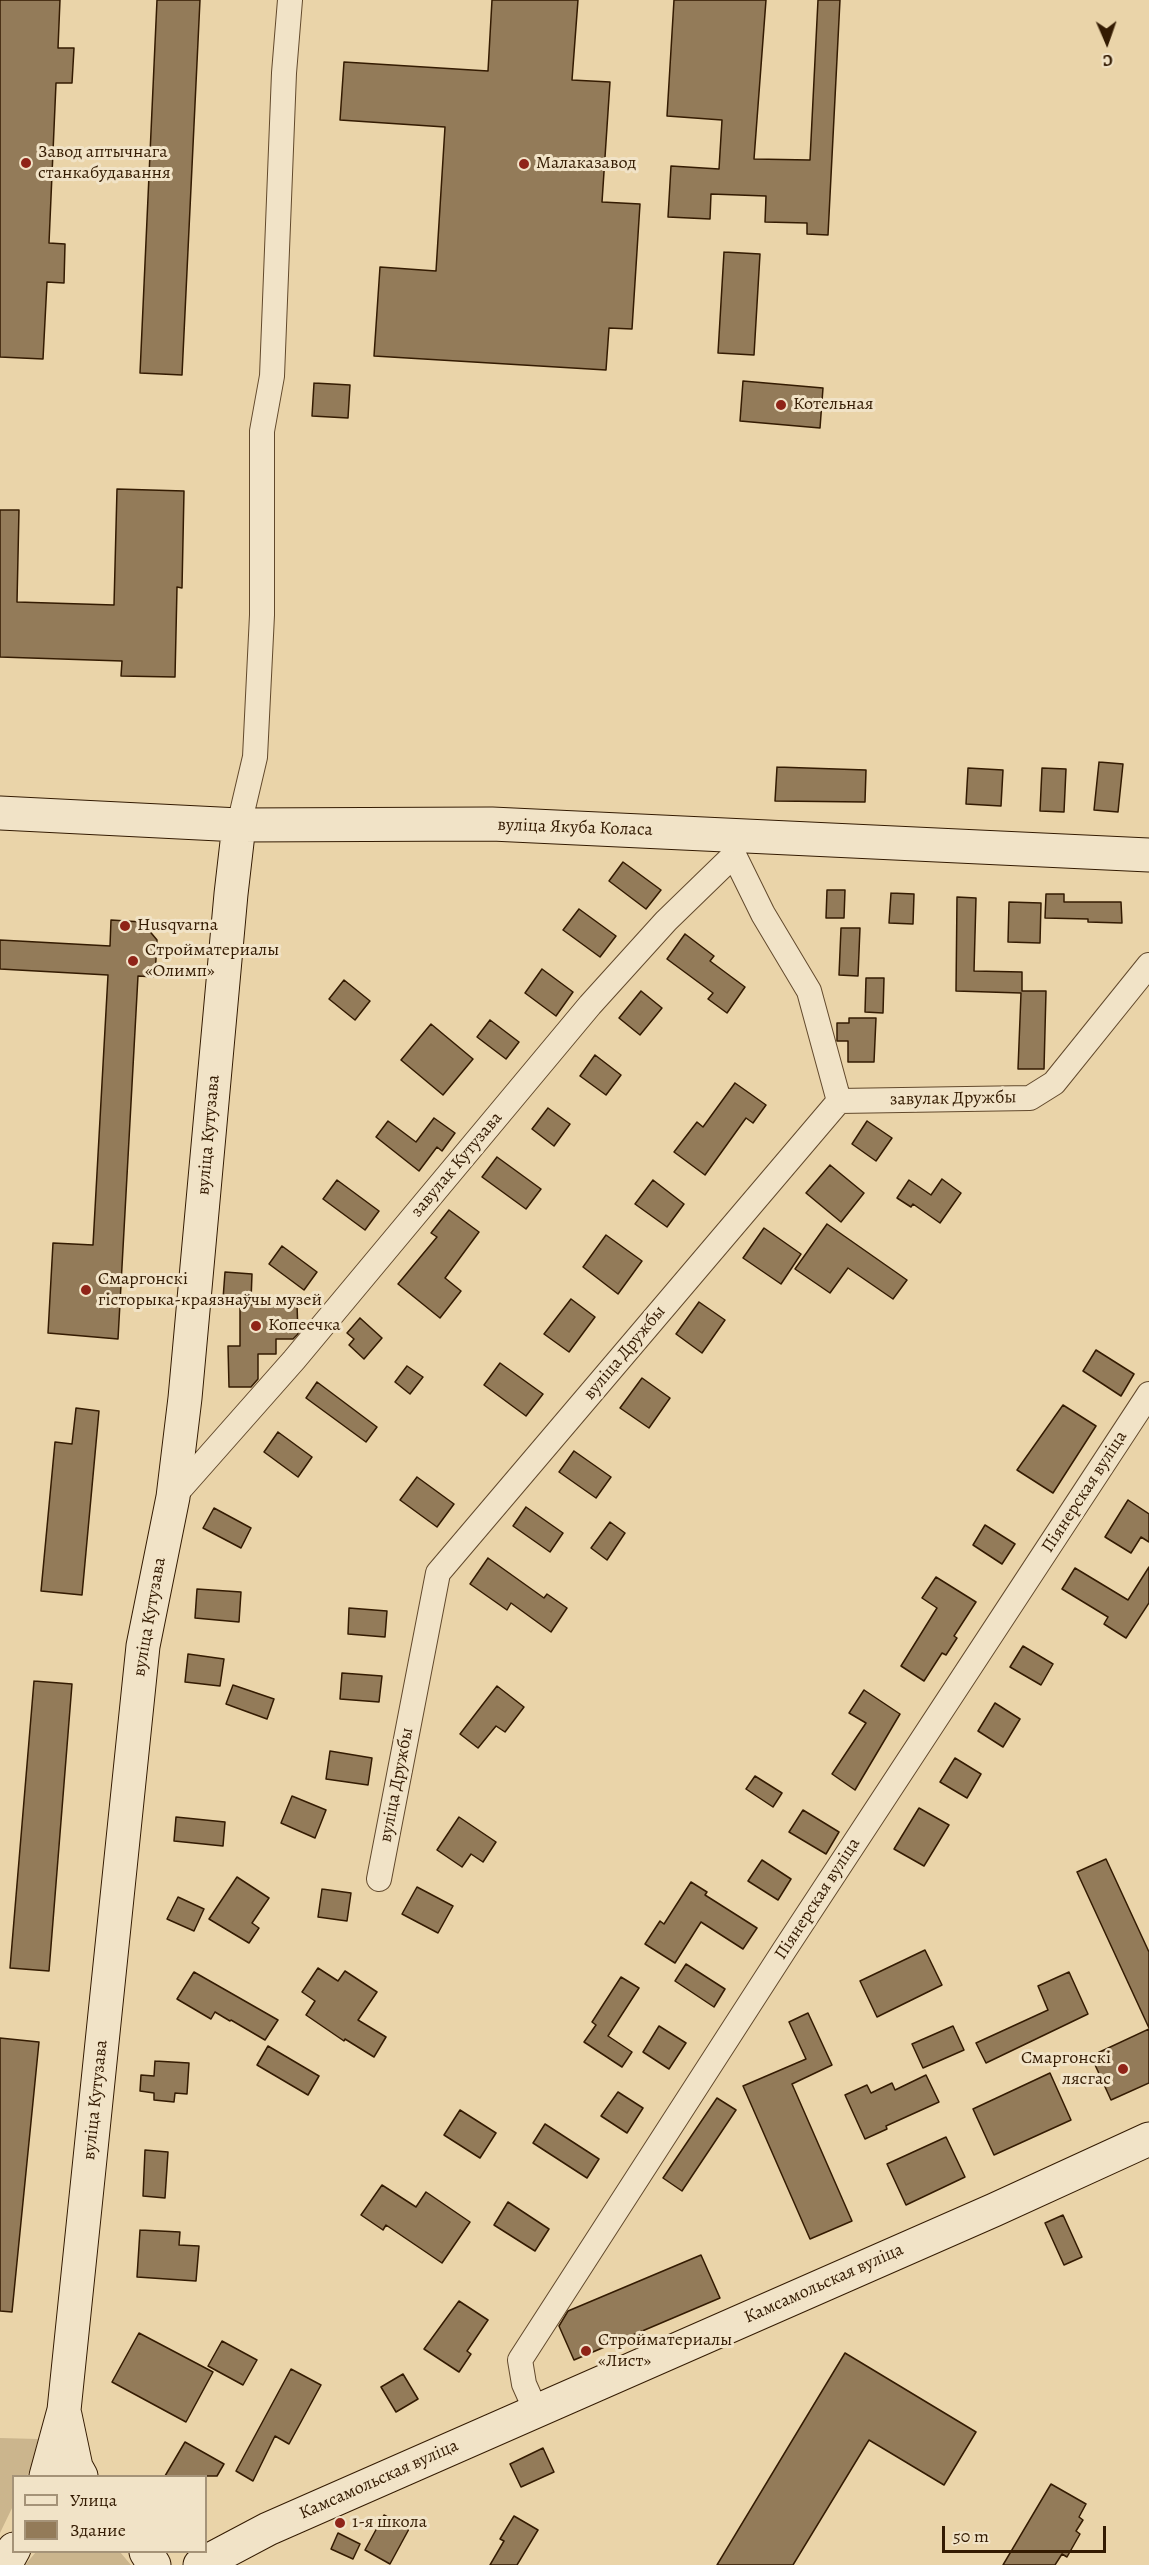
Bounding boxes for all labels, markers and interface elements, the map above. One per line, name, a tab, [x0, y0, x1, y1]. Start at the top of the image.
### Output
north arrow	[1077, 12, 1137, 72]
text: С	[1102, 49, 1113, 71]
place label: Завод аптычнага станкабудавання	[38, 142, 171, 184]
place label: Малаказавод	[536, 153, 636, 175]
marker: Завод аптычнага станкабудавання	[19, 156, 33, 170]
marker: Малаказавод	[517, 157, 531, 171]
place label: Котельная	[793, 394, 874, 416]
marker: Котельная	[774, 398, 788, 412]
street label: вуліца Якуба Коласа	[497, 814, 653, 842]
place label: Husqvarna	[137, 915, 218, 937]
marker: Husqvarna	[118, 919, 132, 933]
place label: Стройматериалы «Олимп»	[145, 940, 279, 982]
marker: Стройматериалы «Олимп»	[126, 954, 140, 968]
street label: вуліца Кутузава	[193, 1074, 225, 1196]
street label: завулак Дружбы	[889, 1087, 1017, 1111]
street label: завулак Кутузава	[407, 1108, 507, 1222]
place label: Смаргонскі гісторыка-краязнаўчы музей	[98, 1269, 322, 1312]
marker: Смаргонскі гісторыка-краязнаўчы музей	[79, 1283, 93, 1297]
street label: вуліца Дружбы	[579, 1301, 671, 1405]
place label: Копеечка	[268, 1315, 341, 1337]
marker: Копеечка	[249, 1319, 263, 1333]
street label: Піянерская вуліца	[1038, 1427, 1132, 1557]
street label: вуліца Кутузава	[129, 1556, 171, 1678]
street label: вуліца Дружбы	[375, 1726, 419, 1844]
street label: Піянерская вуліца	[771, 1834, 865, 1964]
street label: вуліца Кутузава	[79, 2039, 113, 2161]
place label: Смаргонскі лясгас	[1021, 2048, 1111, 2090]
marker: Смаргонскі лясгас	[1116, 2062, 1130, 2076]
street label: Камсамольская вуліца	[741, 2239, 907, 2329]
place label: Стройматериалы «Лист»	[598, 2330, 732, 2372]
marker: Стройматериалы «Лист»	[579, 2344, 593, 2358]
street label: Камсамольская вуліца	[296, 2435, 462, 2525]
legend	[12, 2475, 207, 2553]
text: Улица	[70, 2488, 117, 2512]
place label: 1-я школа	[352, 2512, 427, 2534]
scale bar	[945, 2514, 1108, 2552]
marker: 1-я школа	[333, 2516, 347, 2530]
text: Здание	[70, 2518, 126, 2542]
text: 50 m	[953, 2524, 989, 2548]

